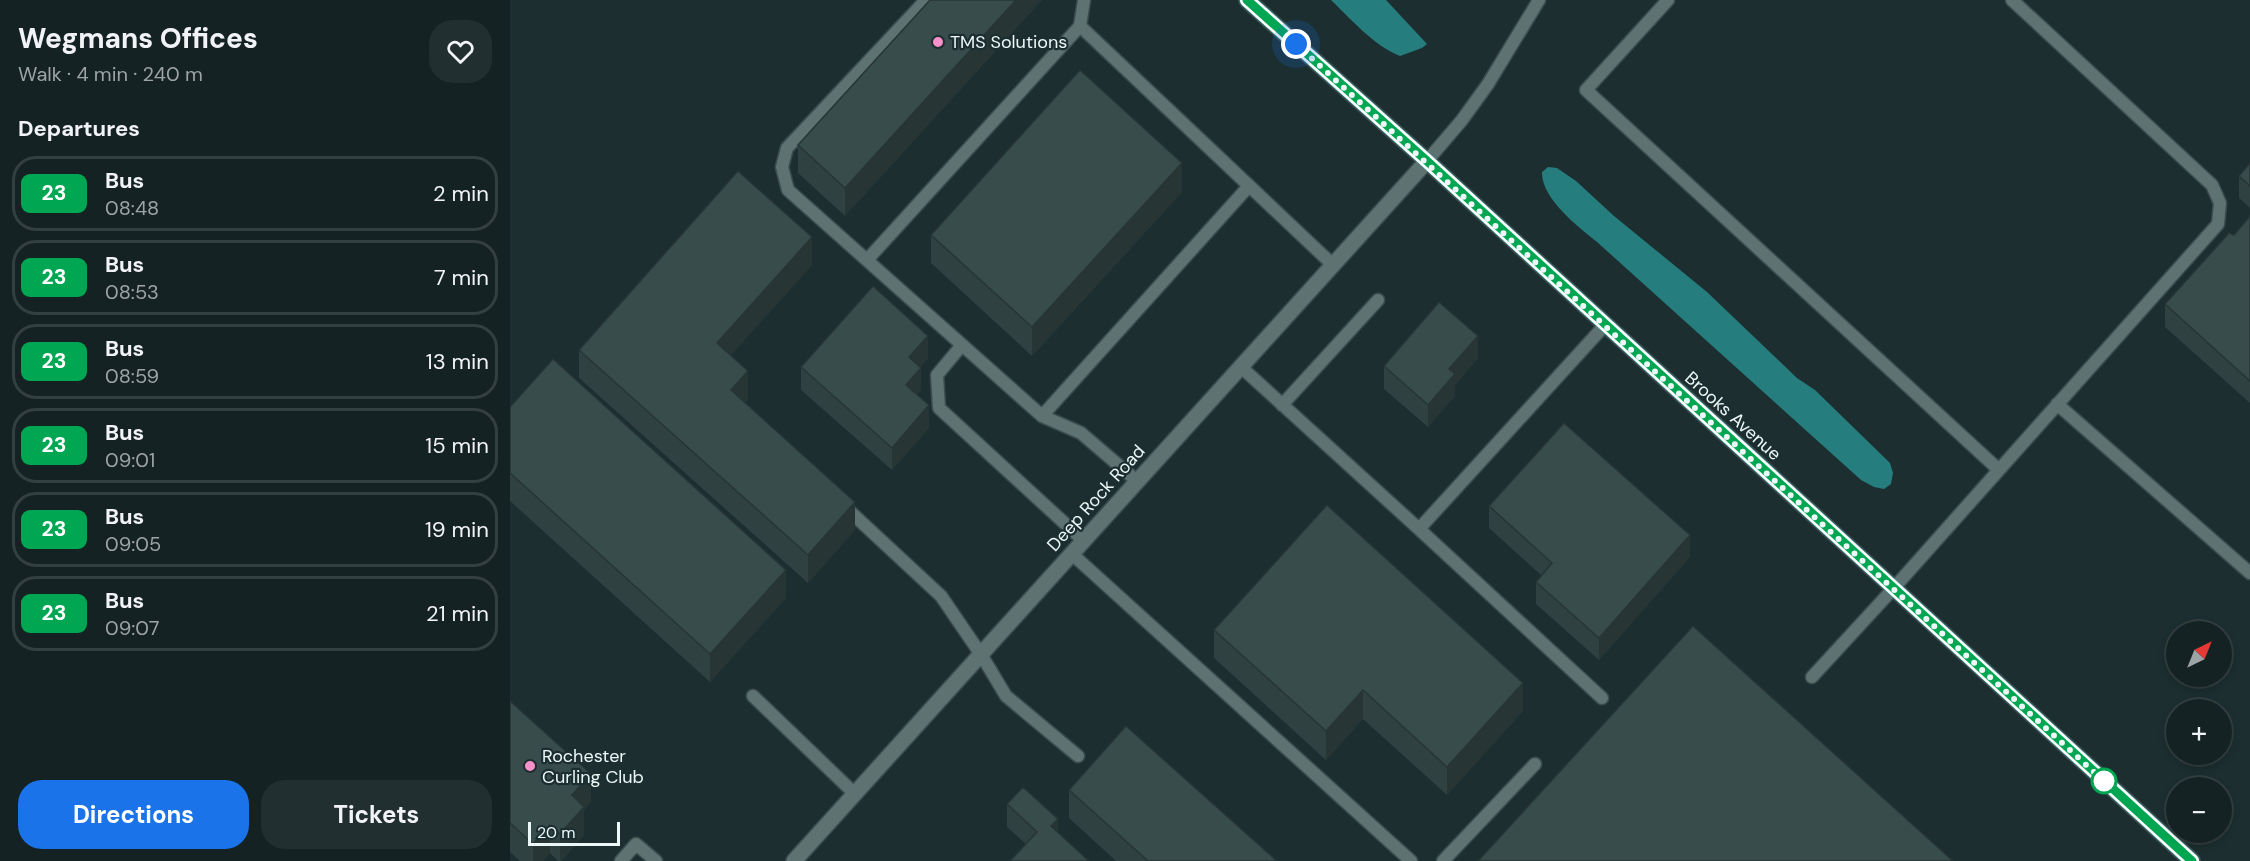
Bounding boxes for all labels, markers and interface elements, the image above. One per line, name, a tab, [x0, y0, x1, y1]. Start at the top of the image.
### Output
text: Wegmans Offices	[18, 20, 258, 57]
button: heart	[429, 20, 492, 83]
your location	[1281, 29, 1311, 59]
place label: TMS Solutions	[950, 30, 1067, 54]
marker: TMS Solutions	[931, 35, 945, 49]
text: Walk · 4 min · 240 m	[18, 61, 203, 87]
text: Departures	[18, 114, 140, 143]
text: Bus	[105, 166, 144, 195]
text: 23	[42, 179, 66, 207]
text: 2 min	[433, 179, 489, 208]
text: 08:48	[105, 195, 159, 221]
text: Bus	[105, 250, 144, 279]
text: 23	[42, 263, 66, 291]
text: 7 min	[434, 263, 489, 292]
text: 08:53	[105, 279, 159, 305]
text: Bus	[105, 334, 144, 363]
text: 23	[42, 347, 66, 375]
text: 13 min	[426, 347, 489, 376]
text: 08:59	[105, 363, 159, 389]
street label: Brooks Avenue	[1680, 366, 1786, 466]
text: Bus	[105, 418, 144, 447]
text: 23	[42, 431, 66, 459]
text: 15 min	[425, 431, 489, 460]
street label: Deep Rock Road	[1042, 440, 1150, 556]
text: 09:01	[105, 447, 155, 473]
text: Bus	[105, 502, 144, 531]
text: 23	[42, 515, 66, 543]
text: 19 min	[425, 515, 489, 544]
text: 09:05	[105, 531, 161, 557]
text: Bus	[105, 586, 144, 615]
text: 23	[42, 599, 66, 627]
text: 21 min	[426, 599, 489, 628]
text: 09:07	[105, 615, 159, 641]
north arrow	[2166, 621, 2232, 687]
map controls	[2166, 621, 2232, 843]
button: +	[2166, 699, 2232, 765]
place label: Rochester Curling Club	[542, 744, 644, 789]
marker: Rochester Curling Club	[523, 759, 537, 773]
unlabelled marker	[2091, 768, 2117, 794]
button: −	[2166, 777, 2232, 843]
button: Directions	[18, 780, 249, 849]
button: Tickets	[261, 780, 492, 849]
scale bar	[528, 819, 620, 846]
text: 20 m	[537, 822, 576, 843]

